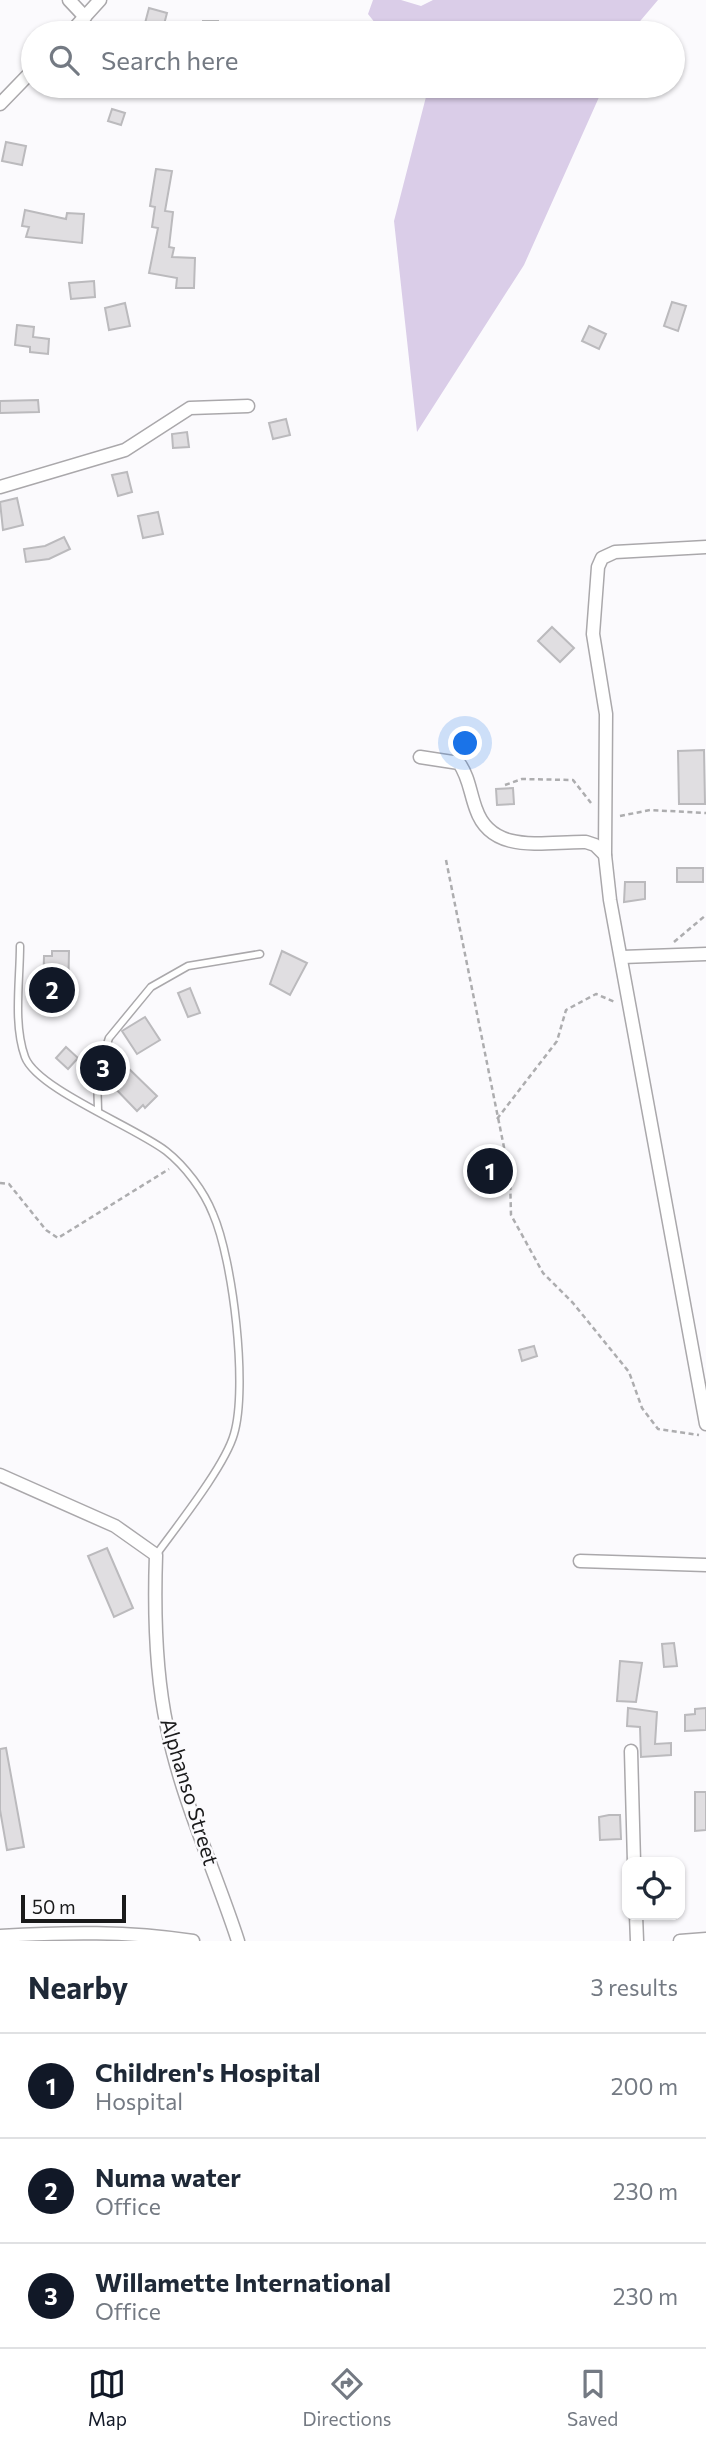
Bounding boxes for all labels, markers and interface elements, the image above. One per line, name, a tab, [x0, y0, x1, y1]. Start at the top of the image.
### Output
search box	[21, 21, 685, 98]
icon: search	[45, 41, 83, 79]
text: Search here	[101, 44, 239, 75]
your location	[448, 726, 482, 760]
pin: 2	[29, 964, 75, 1016]
pin: 3	[80, 1042, 126, 1094]
pin: 1	[467, 1145, 513, 1197]
street label: Alphanso Street	[156, 1715, 225, 1868]
map controls	[622, 1857, 685, 1920]
button: locate	[622, 1857, 685, 1920]
scale bar	[21, 1892, 126, 1924]
text: 50 m	[32, 1895, 76, 1918]
text: Nearby	[28, 1968, 128, 2005]
text: 3 results	[591, 1973, 678, 2001]
text: Children's Hospital	[95, 2056, 321, 2087]
text: 1	[46, 2072, 56, 2100]
text: 200 m	[611, 2072, 678, 2100]
text: Hospital	[95, 2087, 183, 2115]
text: Numa water	[95, 2161, 241, 2192]
text: 2	[44, 2177, 58, 2205]
text: 230 m	[613, 2177, 678, 2205]
text: Office	[95, 2192, 161, 2220]
text: Willamette International	[95, 2266, 391, 2297]
text: 3	[44, 2282, 58, 2310]
text: 230 m	[613, 2282, 678, 2310]
text: Office	[95, 2297, 161, 2325]
tab: Map	[88, 2365, 127, 2430]
tab: Directions	[302, 2365, 392, 2430]
tab: Saved	[567, 2365, 618, 2430]

